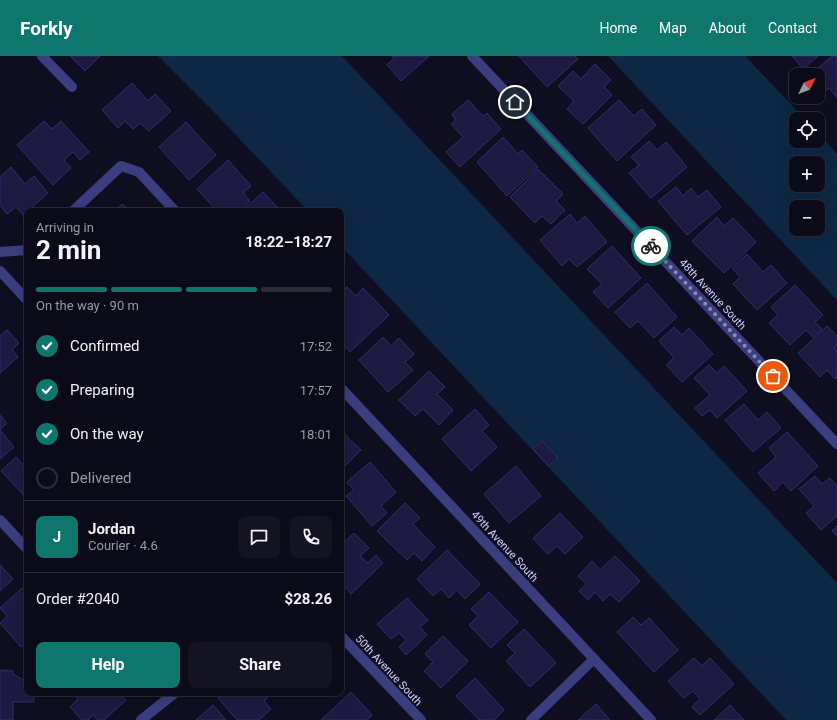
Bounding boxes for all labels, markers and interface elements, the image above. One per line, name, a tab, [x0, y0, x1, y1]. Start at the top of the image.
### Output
text: Forkly	[20, 17, 73, 40]
text: Home	[599, 20, 637, 36]
text: Map	[659, 20, 687, 36]
text: About	[709, 20, 746, 36]
text: Contact	[768, 20, 817, 36]
north arrow	[789, 68, 825, 104]
map controls	[789, 68, 825, 236]
pin	[498, 85, 532, 119]
icon: home	[504, 91, 526, 113]
button: locate	[789, 112, 825, 148]
button: +	[789, 156, 825, 192]
button: −	[789, 200, 825, 236]
text: Arriving in	[36, 220, 94, 235]
courier	[631, 226, 671, 266]
text: 18:22–18:27	[245, 233, 332, 251]
text: 2 min	[36, 235, 101, 265]
icon: bike	[640, 235, 662, 257]
street label: 48th Avenue South	[677, 256, 749, 332]
text: On the way · 90 m	[36, 298, 139, 313]
icon: check	[36, 335, 58, 357]
text: Confirmed	[70, 337, 140, 355]
text: 17:52	[300, 339, 332, 354]
pin	[756, 359, 790, 393]
icon: bag	[762, 365, 784, 387]
icon: check	[36, 379, 58, 401]
text: Preparing	[70, 381, 134, 399]
text: 17:57	[300, 383, 332, 398]
icon: check	[36, 423, 58, 445]
text: On the way	[70, 425, 144, 443]
text: 18:01	[300, 427, 332, 442]
text: Delivered	[70, 469, 132, 487]
street label: 49th Avenue South	[469, 508, 541, 584]
button: chat	[238, 516, 280, 558]
button: phone	[290, 516, 332, 558]
text: Jordan	[88, 520, 135, 538]
text: J	[53, 528, 61, 546]
text: Courier · 4.6	[88, 538, 158, 553]
text: Order #2040	[36, 590, 119, 608]
text: $28.26	[285, 590, 332, 608]
street label: 50th Avenue South	[353, 632, 425, 708]
button: Help	[36, 642, 180, 688]
button: Share	[188, 642, 332, 688]

